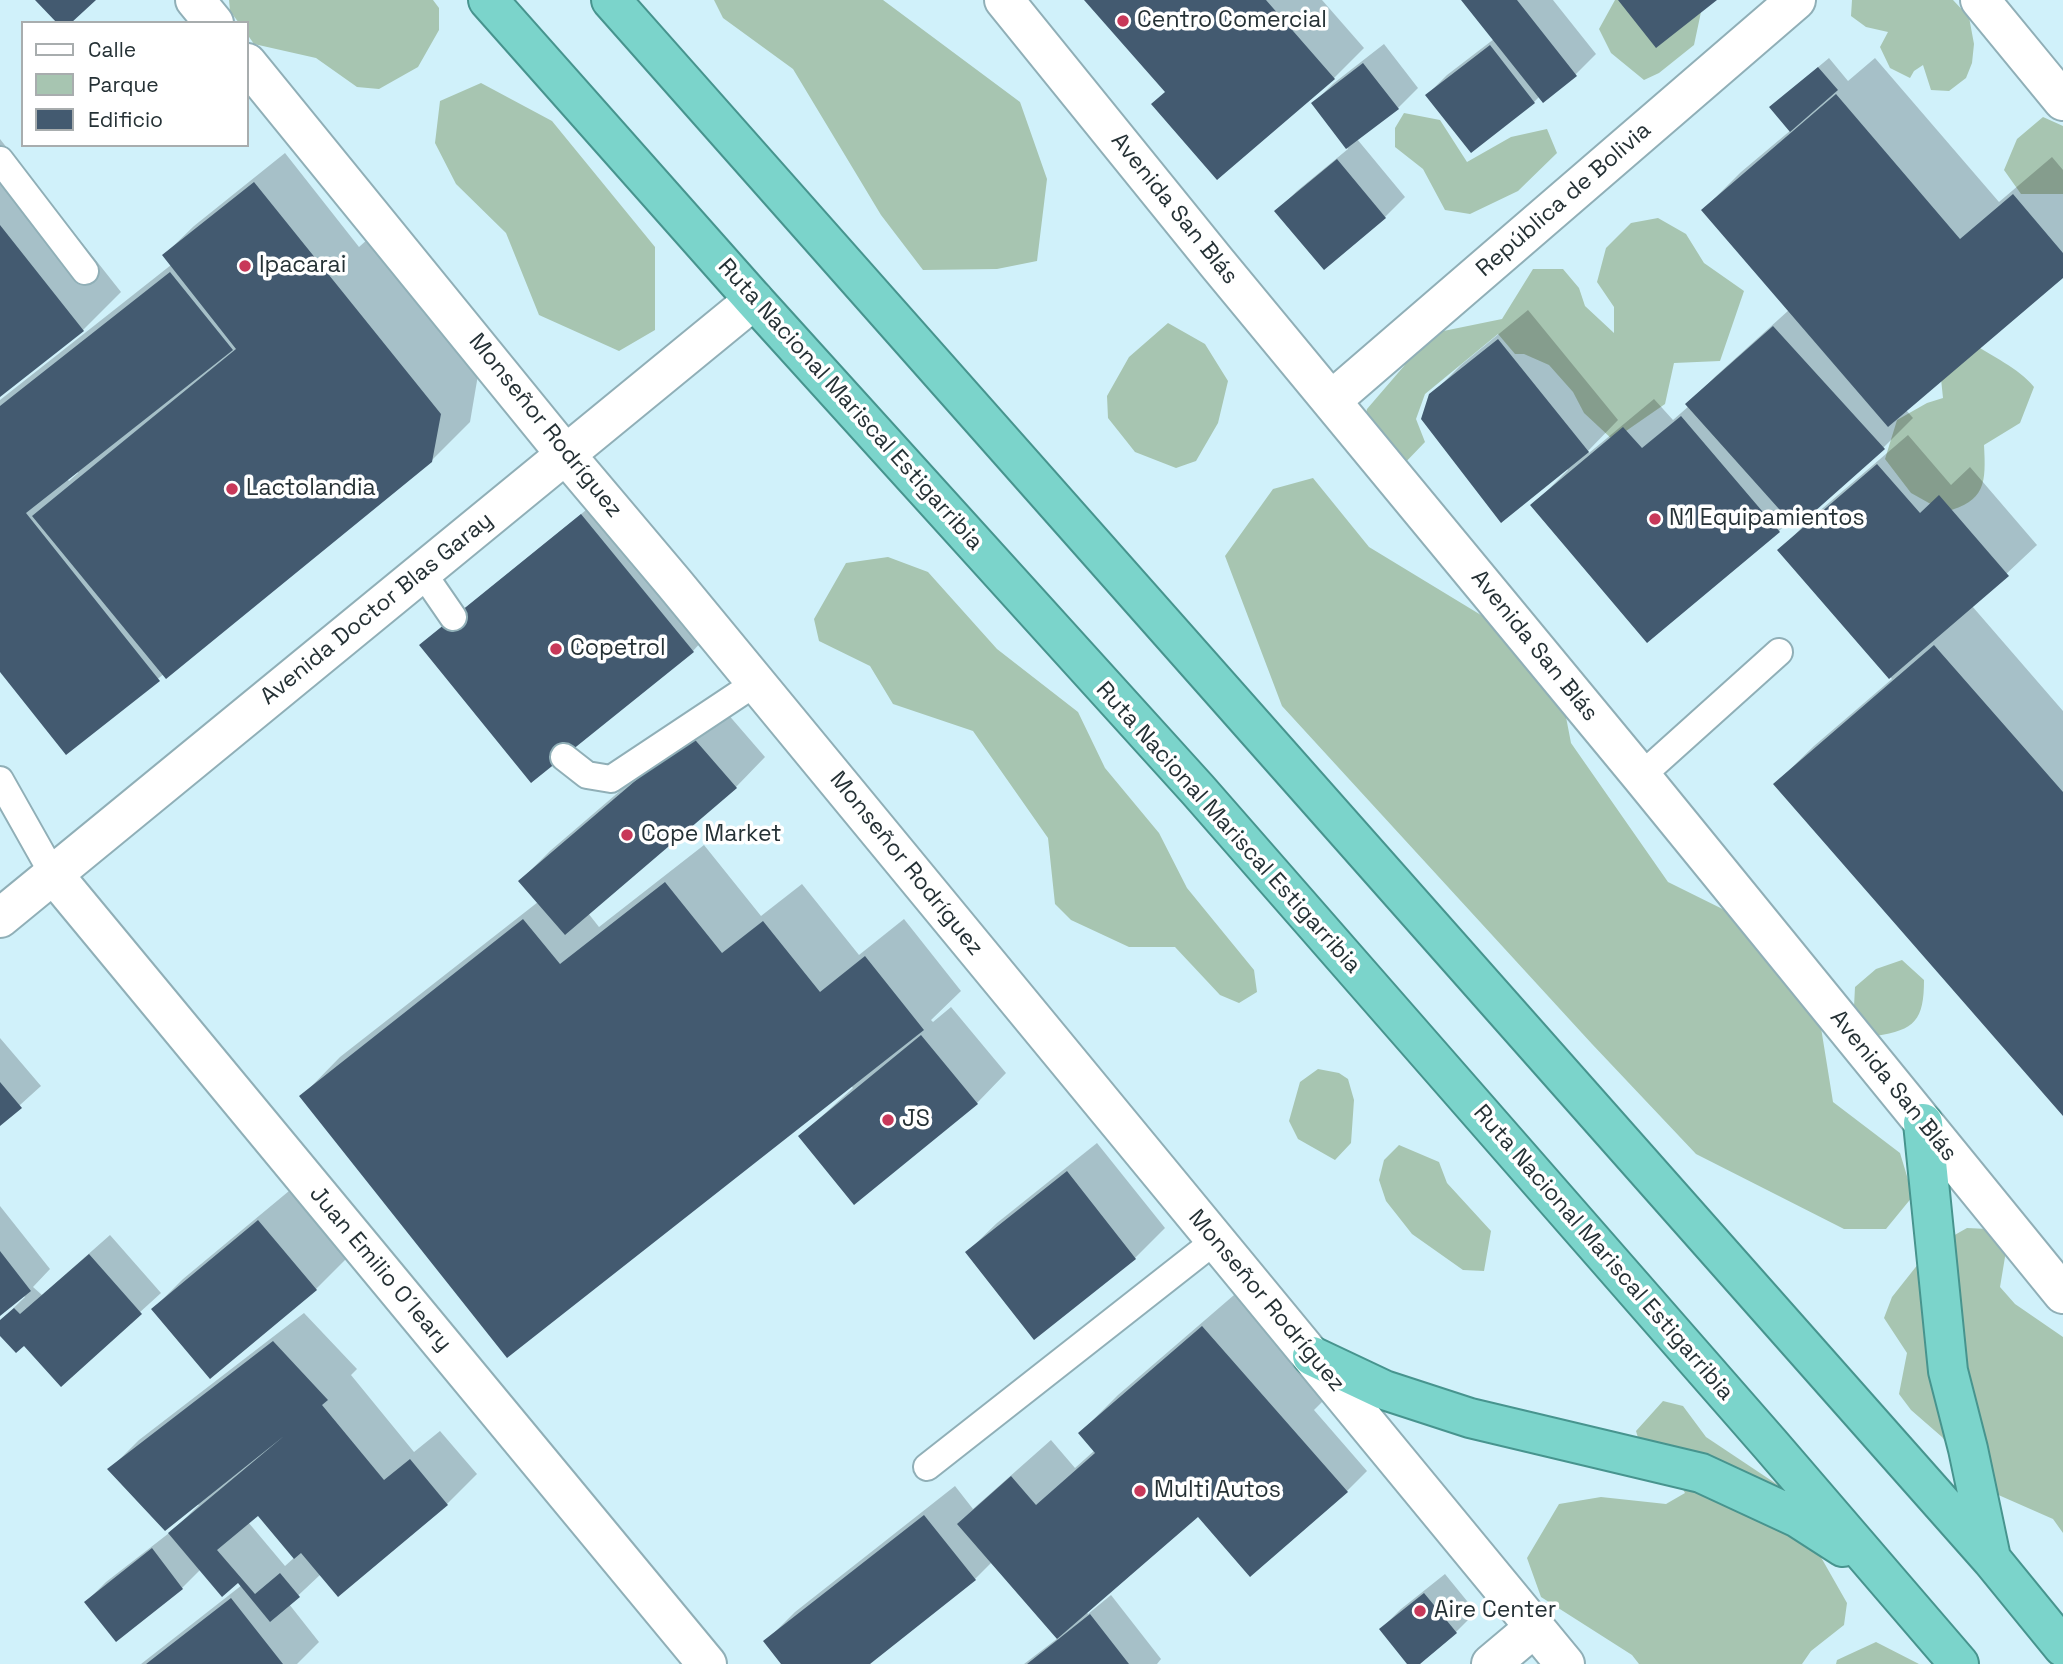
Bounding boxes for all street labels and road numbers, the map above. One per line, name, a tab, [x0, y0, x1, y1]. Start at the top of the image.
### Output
street label: República de Bolivia	[1471, 117, 1657, 283]
street label: Avenida San Blás	[1105, 128, 1243, 290]
street label: Ruta Nacional Mariscal Estigarribia	[712, 254, 988, 556]
street label: Monseñor Rodríguez	[462, 328, 628, 524]
street label: Avenida Doctor Blas Garay	[255, 507, 499, 711]
street label: Avenida San Blás	[1465, 565, 1603, 727]
street label: Ruta Nacional Mariscal Estigarribia	[1090, 677, 1366, 979]
street label: Monseñor Rodríguez	[823, 766, 989, 962]
street label: Avenida San Blás	[1824, 1005, 1962, 1167]
street label: Ruta Nacional Mariscal Estigarribia	[1467, 1100, 1739, 1406]
street label: Juan Emilio O´leary	[303, 1181, 457, 1357]
street label: Monseñor Rodríguez	[1182, 1205, 1350, 1397]

